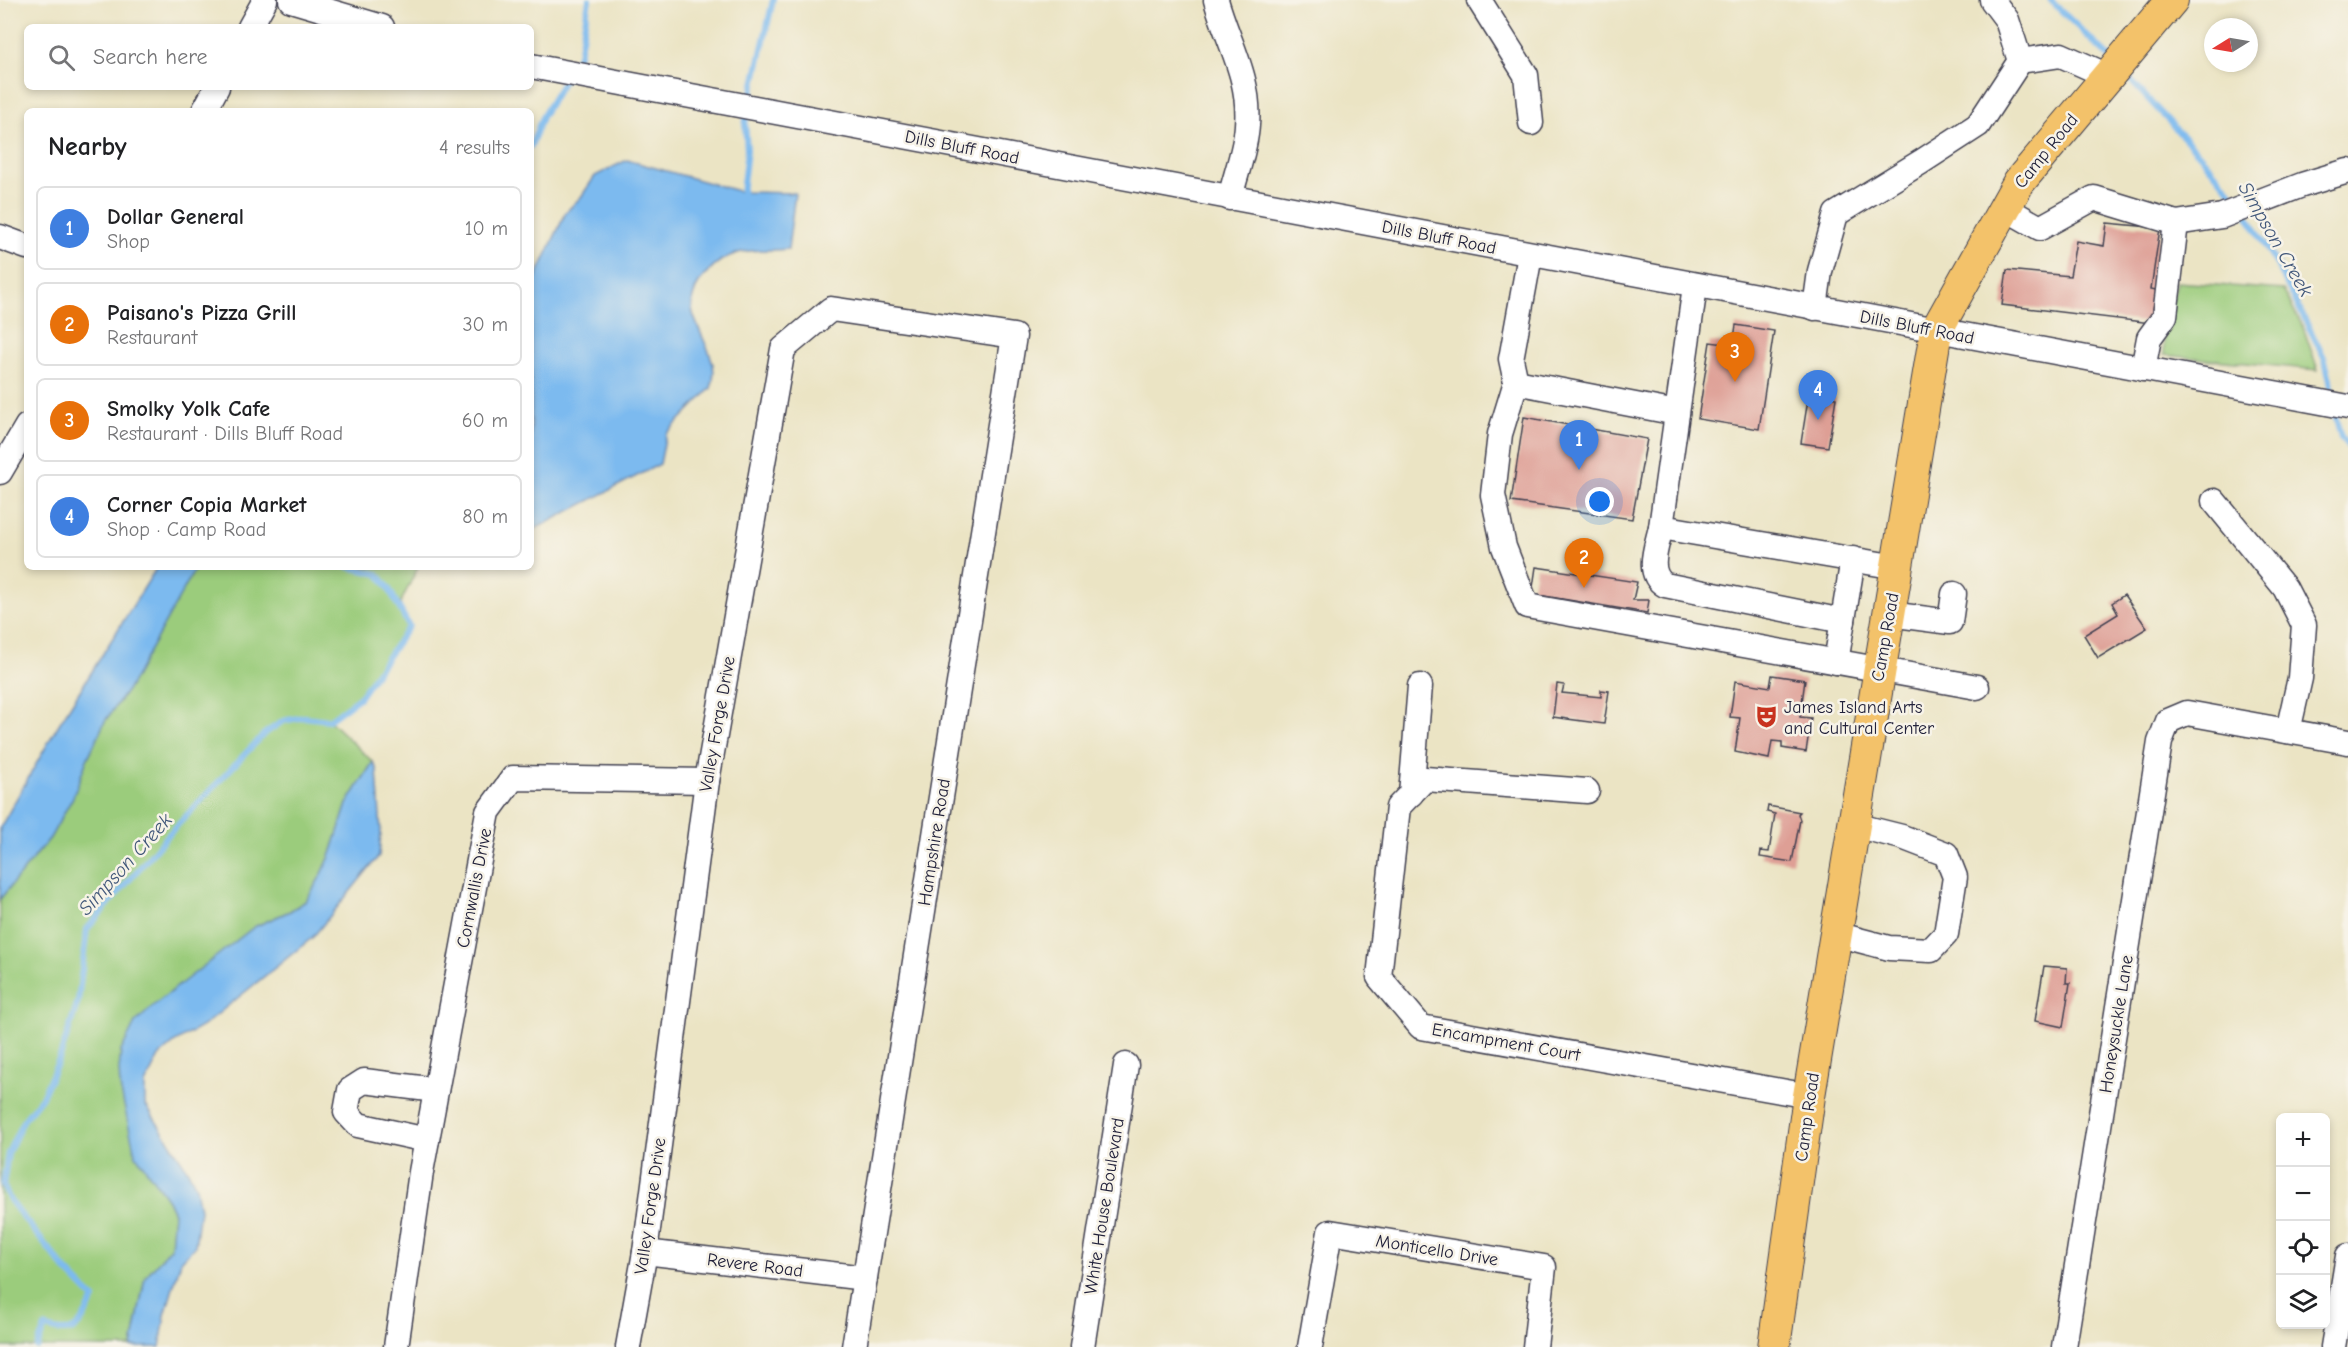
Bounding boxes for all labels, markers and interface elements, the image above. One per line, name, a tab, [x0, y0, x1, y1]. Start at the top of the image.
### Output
north arrow	[2204, 18, 2258, 72]
search box	[24, 24, 534, 90]
icon: search	[45, 41, 78, 74]
text: Search here	[93, 44, 208, 70]
street label: Camp Road	[2010, 110, 2083, 193]
street label: Dills Bluff Road	[903, 126, 1021, 169]
text: Nearby	[48, 132, 127, 162]
text: 4 results	[439, 136, 510, 159]
water label: Simpson Creek	[2233, 178, 2318, 301]
text: Dollar General	[107, 204, 244, 230]
street label: Dills Bluff Road	[1380, 216, 1498, 259]
text: 1	[66, 217, 73, 240]
text: 10 m	[465, 217, 508, 240]
text: Shop	[107, 230, 150, 253]
text: Paisano's Pizza Grill	[107, 300, 296, 326]
street label: Dills Bluff Road	[1858, 306, 1976, 349]
text: 2	[65, 313, 74, 336]
text: 30 m	[462, 313, 508, 336]
text: Restaurant	[107, 326, 197, 349]
pin: 3	[1716, 332, 1754, 382]
pin: 4	[1798, 370, 1838, 420]
text: Smolky Yolk Cafe	[107, 396, 270, 422]
text: 3	[65, 409, 74, 432]
text: 60 m	[462, 409, 508, 432]
pin: 1	[1560, 420, 1598, 470]
text: Restaurant · Dills Bluff Road	[107, 422, 343, 445]
your location	[1585, 487, 1614, 516]
text: Corner Copia Market	[107, 492, 307, 518]
text: 4	[65, 505, 74, 528]
text: 80 m	[462, 505, 508, 528]
text: Shop · Camp Road	[107, 518, 266, 541]
pin: 2	[1564, 538, 1604, 588]
street label: Camp Road	[1867, 591, 1904, 683]
street label: Valley Forge Drive	[695, 654, 740, 794]
place label: James Island Arts and Cultural Center	[1784, 697, 1935, 739]
theatre icon: James Island Arts and Cultural Center	[1753, 704, 1779, 730]
street label: Hampshire Road	[914, 777, 955, 907]
water label: Simpson Creek	[74, 809, 177, 920]
street label: Cornwallis Drive	[453, 826, 496, 950]
street label: Honeysuckle Lane	[2095, 954, 2138, 1095]
street label: Encampment Court	[1430, 1019, 1583, 1066]
street label: Camp Road	[1791, 1071, 1824, 1163]
map controls	[2276, 1113, 2330, 1329]
button: +	[2276, 1113, 2330, 1167]
street label: White House Boulevard	[1080, 1116, 1129, 1296]
street label: Valley Forge Drive	[631, 1136, 670, 1276]
button: −	[2276, 1167, 2330, 1221]
button: locate	[2276, 1221, 2330, 1275]
street label: Monticello Drive	[1374, 1230, 1500, 1271]
street label: Revere Road	[706, 1249, 804, 1282]
button: layers	[2276, 1275, 2330, 1329]

